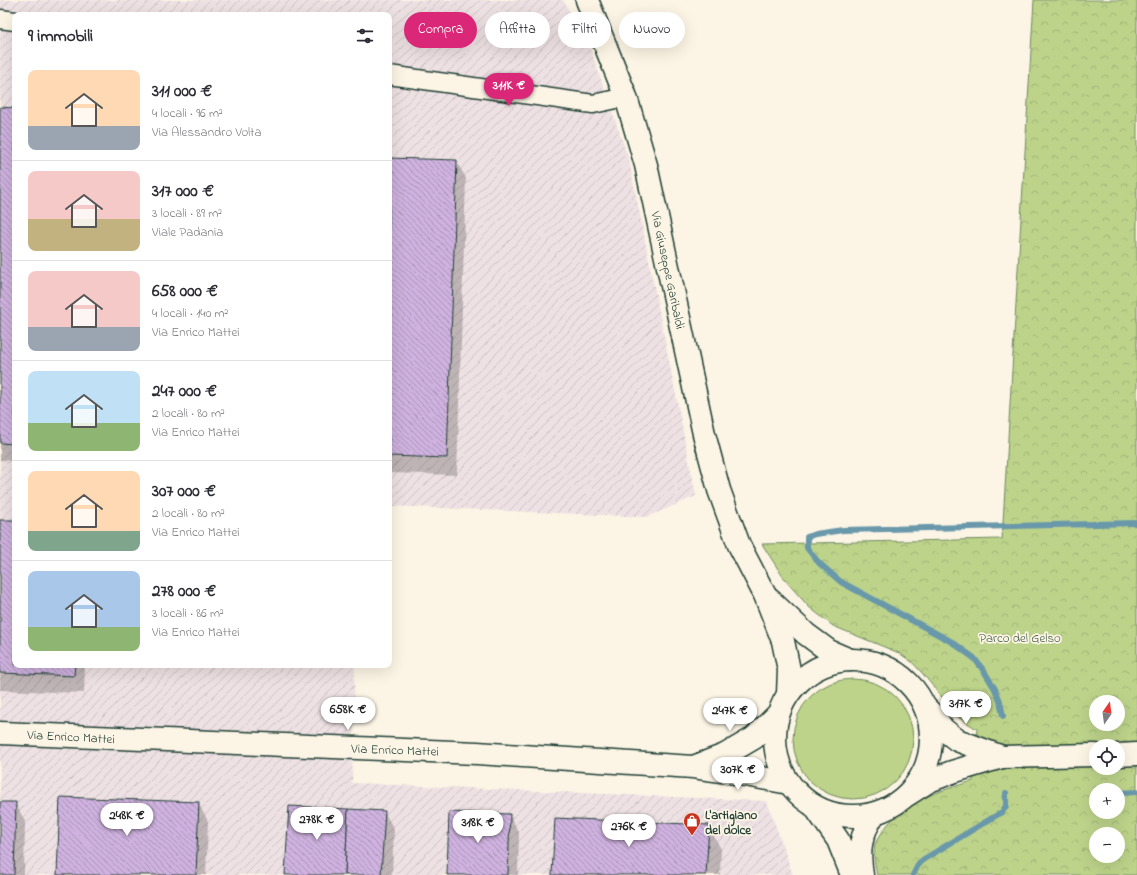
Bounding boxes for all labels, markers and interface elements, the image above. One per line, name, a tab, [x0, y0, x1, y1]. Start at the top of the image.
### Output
chip: Compra	[404, 12, 477, 48]
chip: Affitta	[485, 12, 550, 48]
chip: Filtri	[558, 12, 611, 48]
chip: Nuovo	[619, 12, 685, 48]
text: 9 immobili	[28, 24, 93, 49]
icon: filters	[354, 25, 376, 47]
pin: 311K €	[476, 73, 542, 107]
text: 311K €	[493, 76, 525, 95]
text: 311 000 €	[152, 79, 212, 104]
icon: home	[60, 86, 108, 134]
text: 4 locali · 96 m²	[152, 104, 223, 123]
text: Via Alessandro Volta	[152, 123, 261, 142]
text: 317 000 €	[152, 179, 214, 204]
icon: home	[60, 187, 108, 235]
text: 3 locali · 89 m²	[152, 204, 222, 223]
street label: Via Giuseppe Garibaldi	[646, 209, 689, 331]
text: Viale Padania	[152, 223, 223, 242]
text: 658 000 €	[152, 279, 218, 304]
icon: home	[60, 287, 108, 335]
text: 4 locali · 140 m²	[152, 304, 228, 323]
text: Via Enrico Mattei	[152, 323, 240, 342]
text: 247 000 €	[152, 379, 217, 404]
icon: home	[60, 387, 108, 435]
text: 2 locali · 80 m²	[152, 404, 225, 423]
text: Via Enrico Mattei	[152, 423, 240, 442]
text: 307 000 €	[152, 479, 216, 504]
icon: home	[60, 487, 108, 535]
text: 2 locali · 80 m²	[152, 504, 225, 523]
text: Via Enrico Mattei	[152, 523, 240, 542]
text: 278 000 €	[152, 579, 216, 604]
icon: home	[60, 587, 108, 635]
text: 3 locali · 86 m²	[152, 604, 224, 623]
text: Via Enrico Mattei	[152, 623, 240, 642]
park label: Parco del Gelso	[979, 629, 1061, 648]
pin: 317K €	[933, 691, 999, 725]
text: 317K €	[949, 694, 983, 713]
north arrow	[1089, 695, 1125, 731]
map controls	[1089, 695, 1125, 863]
pin: 658K €	[315, 697, 381, 731]
pin: 247K €	[697, 698, 763, 732]
text: 658K €	[330, 700, 366, 719]
text: 247K €	[712, 701, 748, 720]
street label: Via Enrico Mattei	[26, 726, 115, 749]
street label: Via Enrico Mattei	[350, 739, 439, 762]
button: locate	[1089, 739, 1125, 775]
pin: 307K €	[705, 757, 771, 791]
text: 307K €	[721, 760, 755, 779]
button: +	[1089, 783, 1125, 819]
pin: 248K €	[94, 803, 160, 837]
text: 248K €	[109, 806, 145, 825]
place label: L'artigiano del dolce	[705, 806, 758, 840]
pin: 278K €	[284, 807, 350, 841]
text: 278K €	[299, 810, 335, 829]
pin: 318K €	[445, 810, 511, 844]
shop icon: L'artigiano del dolce	[682, 811, 702, 836]
text: 318K €	[462, 813, 495, 832]
pin: 276K €	[596, 814, 662, 848]
text: 276K €	[611, 817, 647, 836]
button: −	[1089, 827, 1125, 863]

